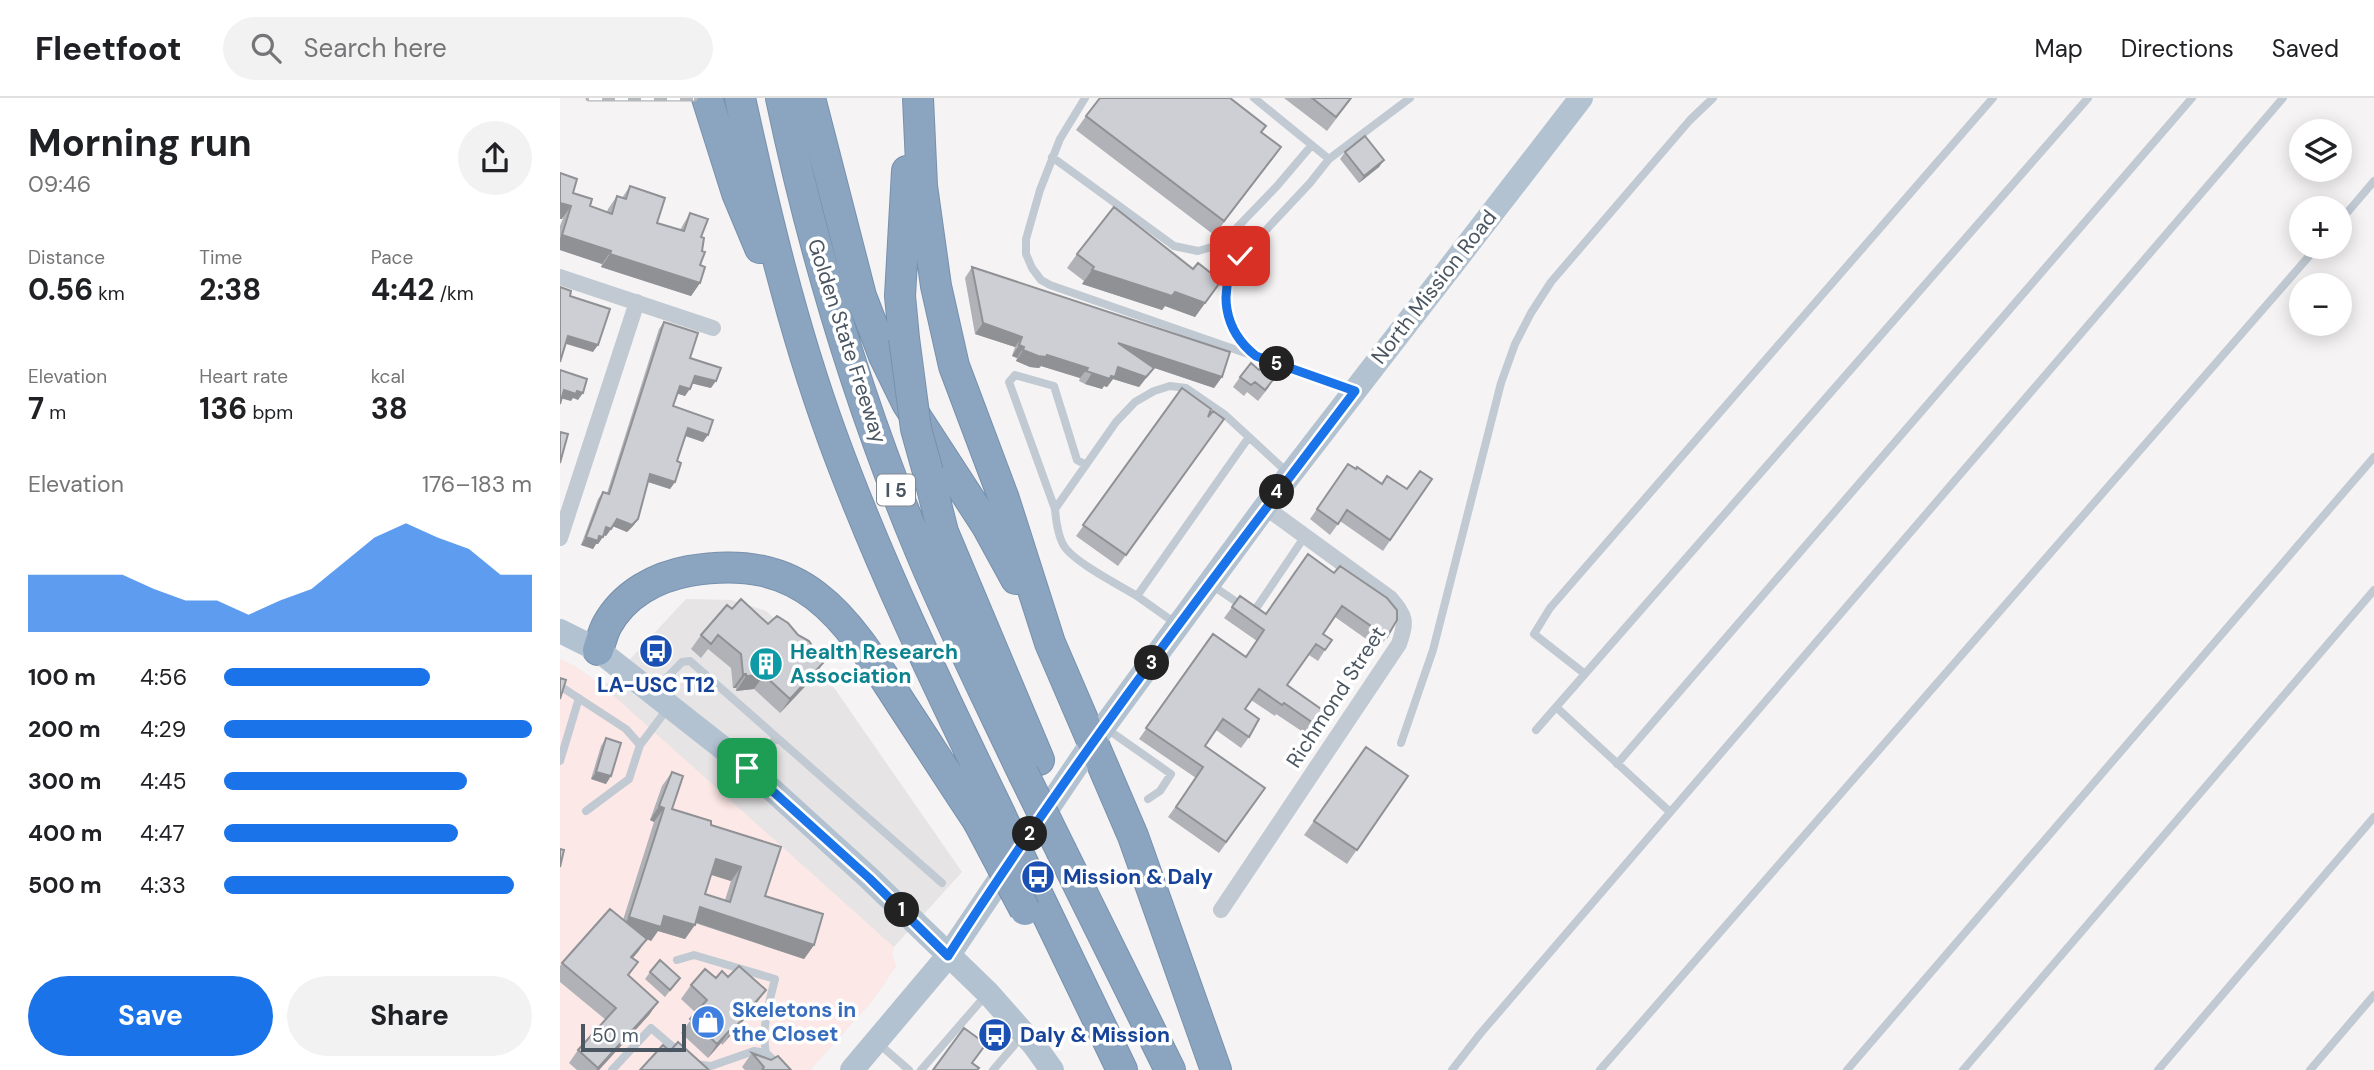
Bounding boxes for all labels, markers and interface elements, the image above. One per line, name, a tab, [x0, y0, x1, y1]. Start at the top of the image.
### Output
search box	[223, 17, 713, 80]
text: Fleetfoot	[35, 27, 181, 70]
icon: search	[247, 29, 285, 67]
text: Search here	[303, 31, 447, 65]
text: Map	[2035, 33, 2083, 64]
text: Directions	[2121, 33, 2234, 64]
text: Saved	[2272, 33, 2339, 64]
text: Morning run	[28, 118, 252, 168]
map controls	[2289, 119, 2352, 336]
button: layers	[2289, 119, 2352, 182]
button: share	[458, 121, 532, 195]
text: 09:46	[28, 169, 91, 199]
button: +	[2289, 196, 2352, 259]
street label: North Mission Road	[1365, 204, 1503, 370]
pin	[1210, 226, 1270, 286]
street label: Golden State Freeway	[801, 235, 893, 447]
icon: check	[1221, 237, 1259, 275]
text: Distance	[28, 245, 105, 270]
text: Time	[199, 245, 242, 270]
text: Pace	[371, 245, 413, 270]
text: 0.56	[28, 270, 93, 309]
text: 2:38	[199, 270, 261, 309]
text: 4:42	[371, 270, 435, 309]
button: −	[2289, 273, 2352, 336]
text: km	[93, 281, 125, 306]
text: /km	[435, 281, 474, 306]
pin: 5	[1260, 346, 1294, 382]
text: 5	[1271, 351, 1282, 376]
text: Elevation	[28, 364, 107, 389]
text: Heart rate	[199, 364, 288, 389]
text: kcal	[371, 364, 405, 389]
text: 7	[28, 389, 44, 428]
text: 136	[199, 389, 247, 428]
text: 38	[371, 389, 408, 428]
text: m	[44, 400, 66, 425]
text: bpm	[247, 400, 293, 425]
text: Elevation	[28, 469, 124, 499]
text: 176–183 m	[422, 469, 532, 499]
road number: I 5	[877, 474, 915, 506]
pin: 4	[1260, 474, 1294, 510]
text: 4	[1270, 479, 1283, 504]
street label: Richmond Street	[1280, 621, 1392, 773]
bus stop icon: LA-USC T12	[637, 632, 675, 670]
place label: Health Research Association	[790, 638, 958, 690]
building icon: Health Research Association	[747, 645, 785, 683]
pin: 3	[1134, 646, 1170, 680]
text: 3	[1146, 650, 1157, 675]
text: 100 m	[28, 662, 96, 692]
text: 4:56	[140, 662, 187, 692]
place label: LA-USC T12	[597, 671, 715, 699]
text: 200 m	[28, 714, 101, 744]
text: 4:29	[140, 714, 186, 744]
pin	[717, 738, 777, 798]
icon: arrive	[728, 749, 766, 787]
text: 300 m	[28, 766, 101, 796]
text: 4:45	[140, 766, 187, 796]
pin: 2	[1012, 816, 1048, 852]
text: 400 m	[28, 818, 102, 848]
text: 4:47	[140, 818, 185, 848]
text: 2	[1024, 821, 1035, 846]
bus stop icon: Mission & Daly	[1019, 858, 1057, 896]
place label: Mission & Daly	[1063, 863, 1213, 891]
text: 500 m	[28, 870, 102, 900]
text: 4:33	[140, 870, 186, 900]
pin: 1	[884, 892, 920, 928]
text: 1	[898, 897, 905, 922]
button: Save	[28, 976, 273, 1056]
button: Share	[287, 976, 532, 1056]
place label: Skeletons in the Closet	[732, 996, 856, 1048]
shop icon: Skeletons in the Closet	[689, 1003, 727, 1041]
bus stop icon: Daly & Mission	[976, 1016, 1014, 1054]
scale bar	[581, 1021, 686, 1053]
place label: Daly & Mission	[1020, 1021, 1170, 1049]
text: 50 m	[592, 1023, 639, 1048]

